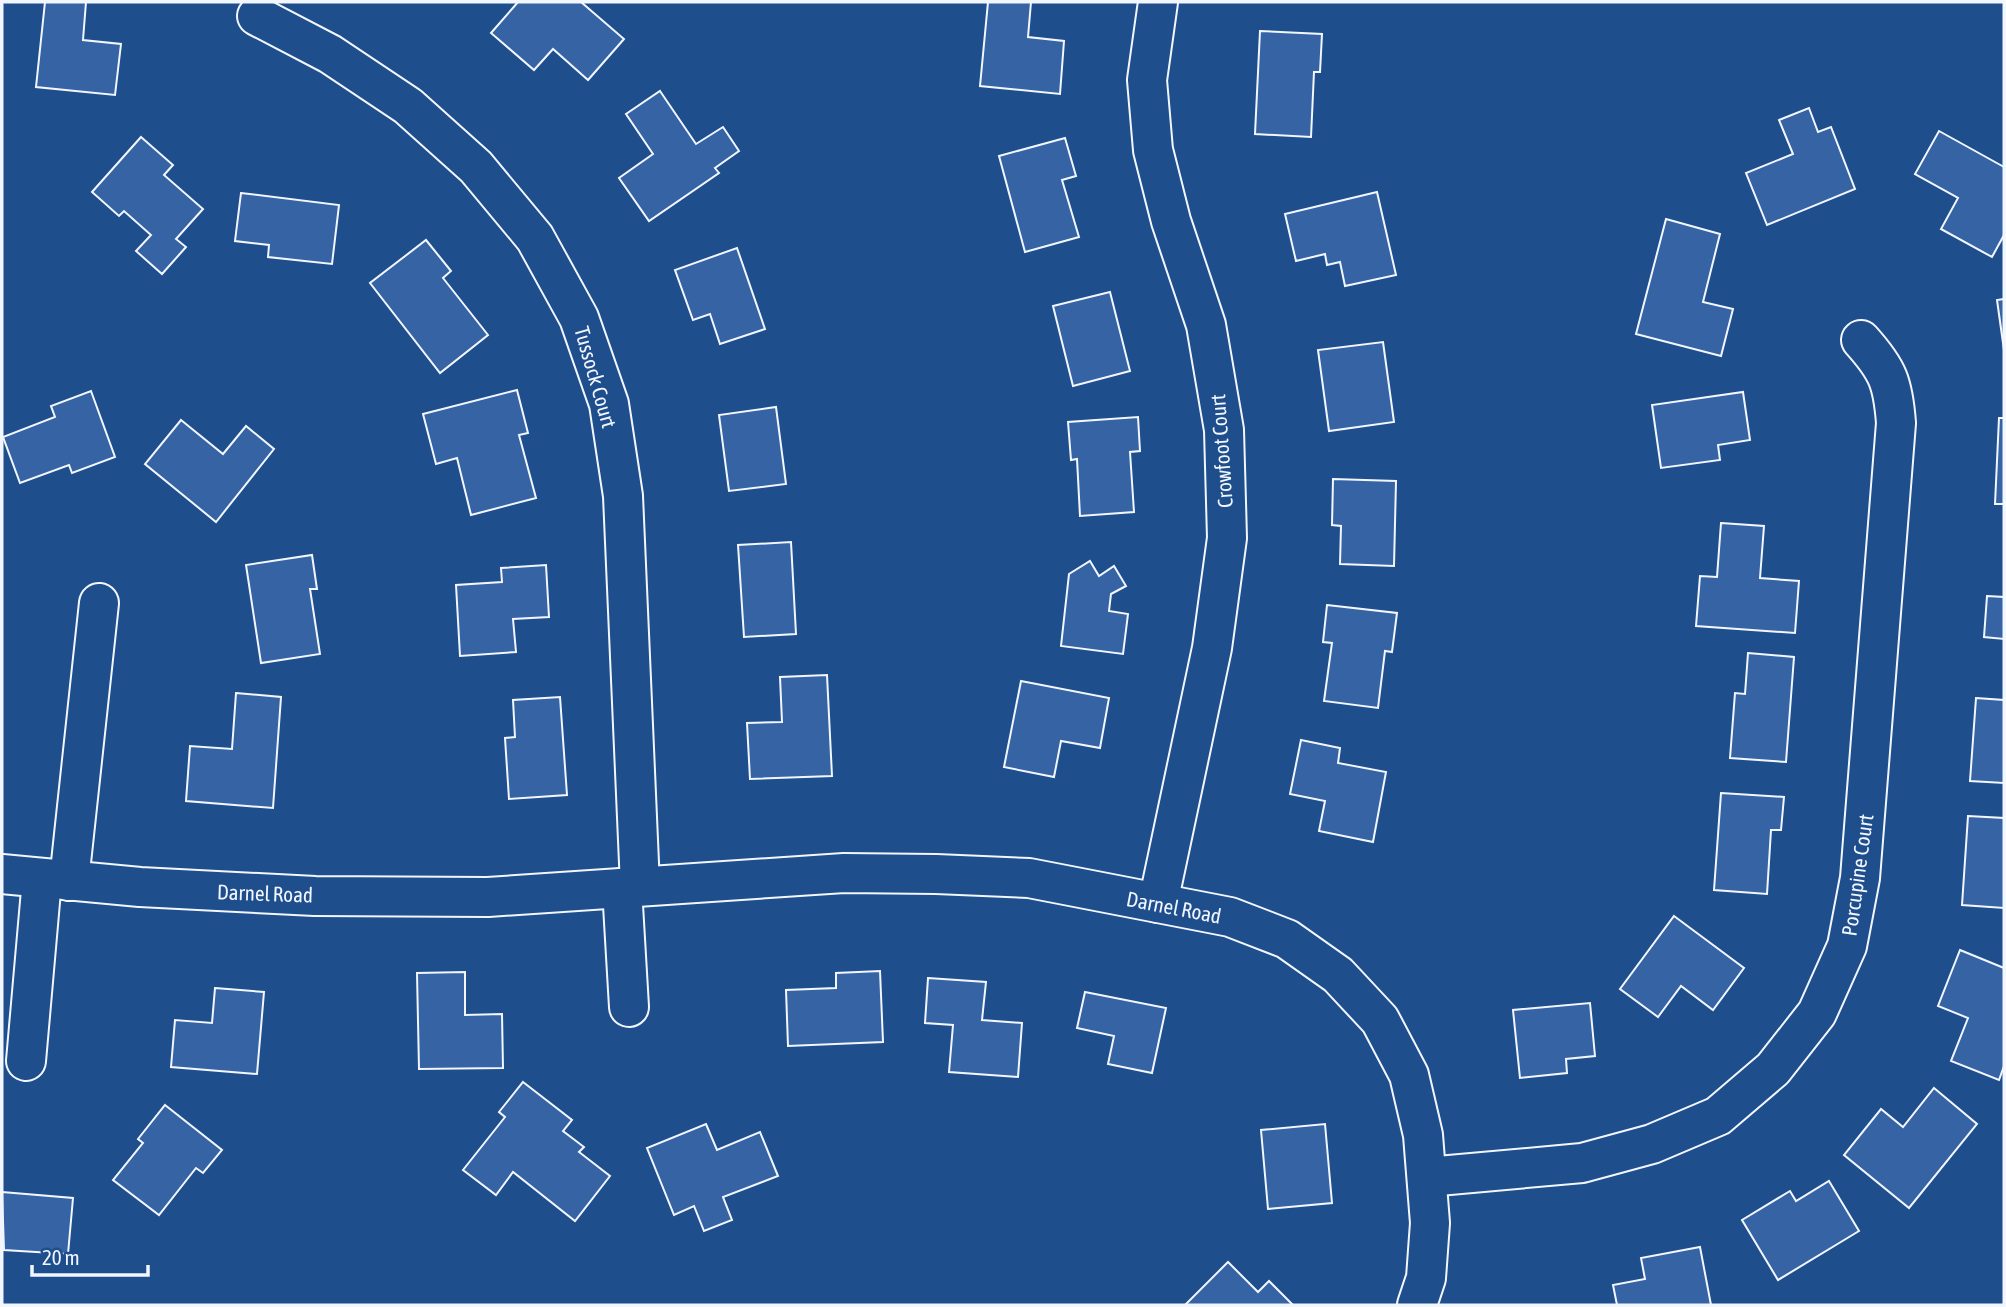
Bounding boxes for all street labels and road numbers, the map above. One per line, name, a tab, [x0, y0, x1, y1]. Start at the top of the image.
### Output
street label: Tussock Court	[570, 324, 622, 430]
street label: Crowfoot Court	[1205, 393, 1237, 509]
street label: Porcupine Court	[1837, 812, 1877, 938]
street label: Darnel Road	[217, 879, 313, 907]
street label: Darnel Road	[1125, 886, 1223, 928]

